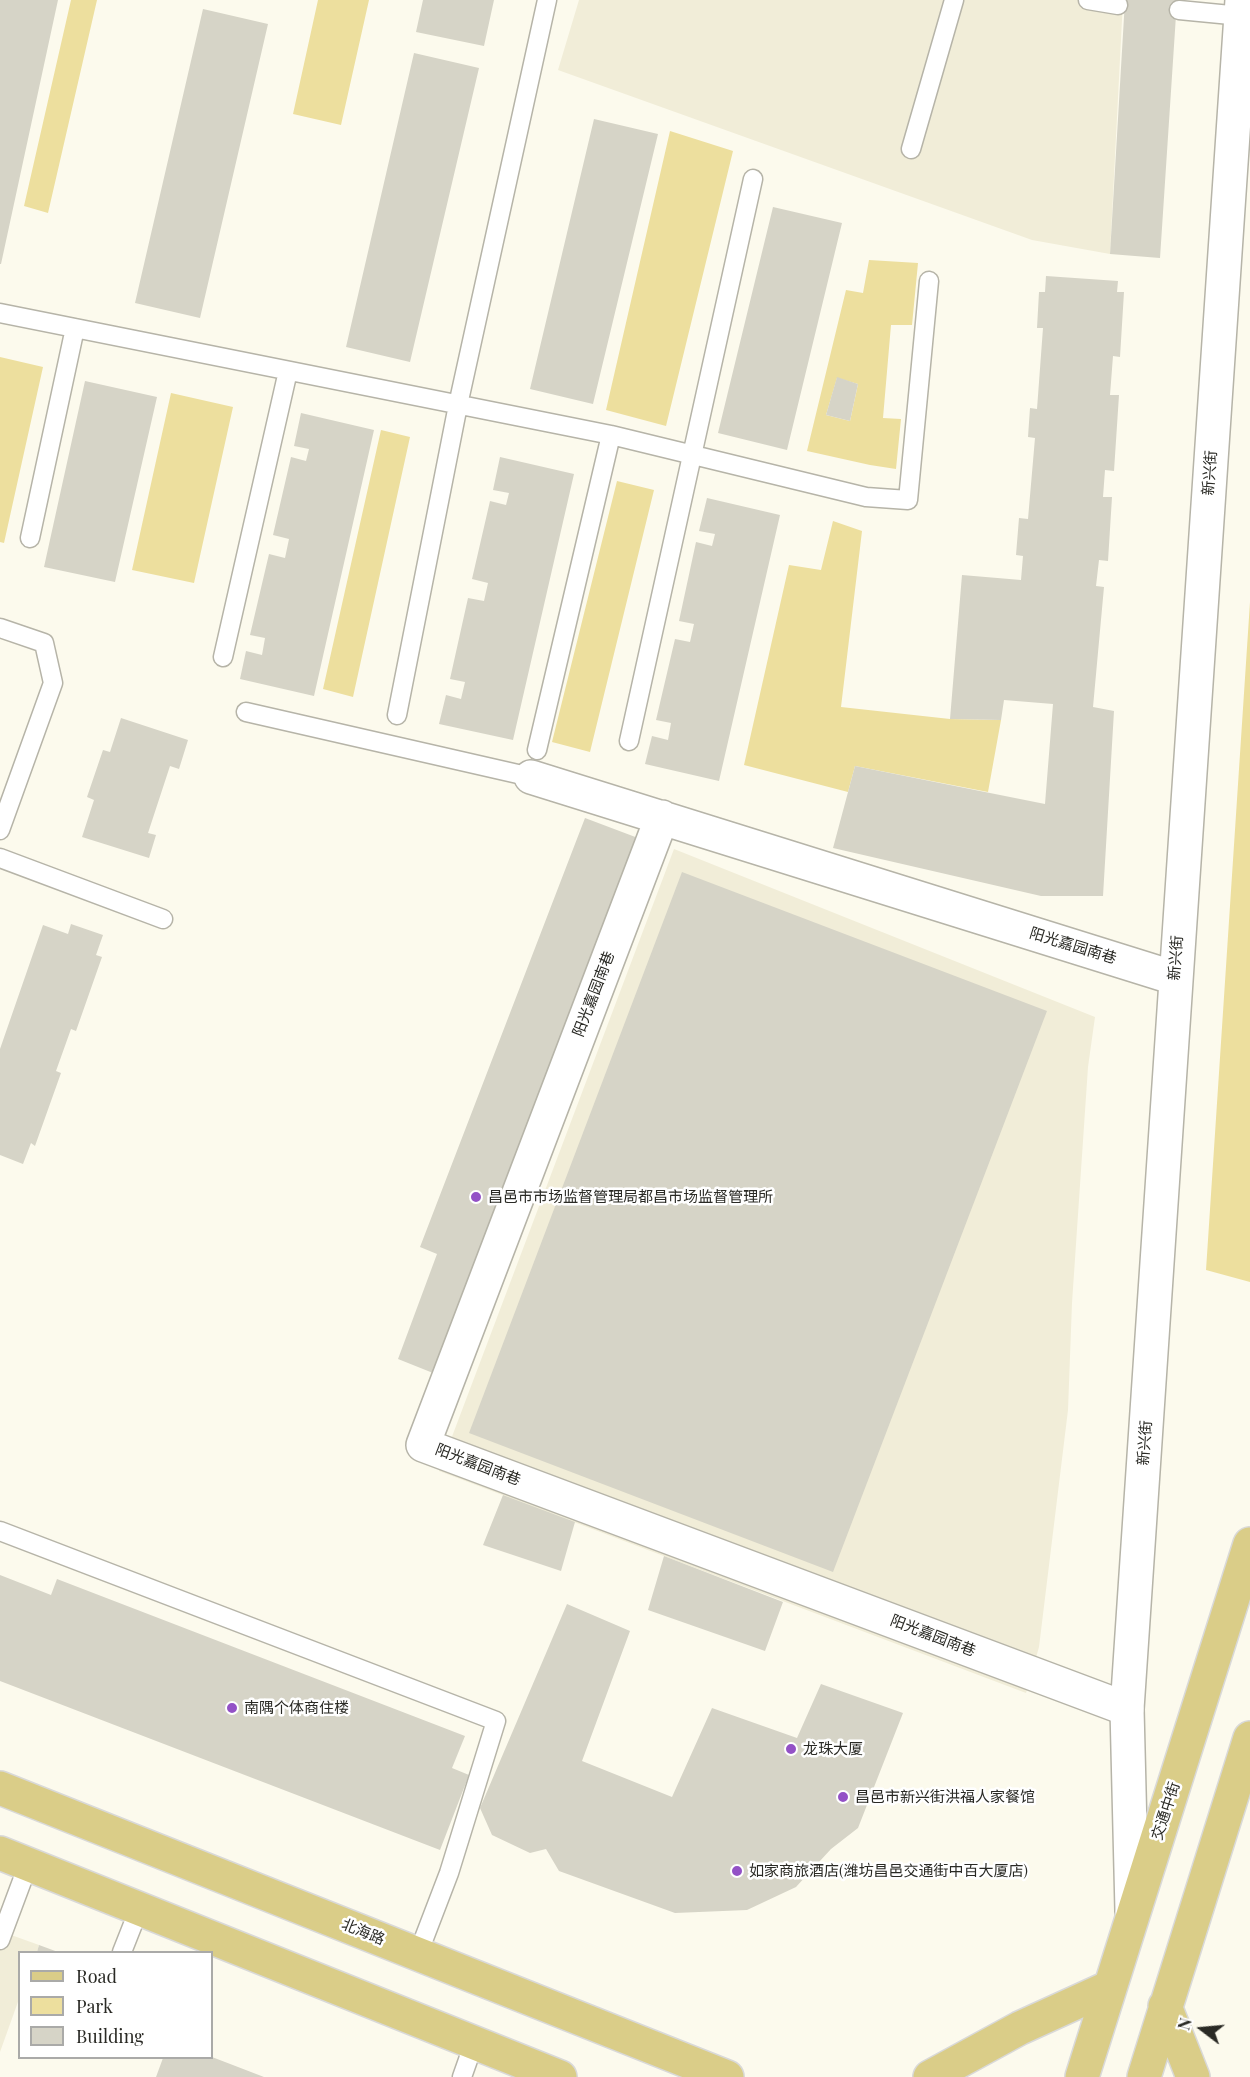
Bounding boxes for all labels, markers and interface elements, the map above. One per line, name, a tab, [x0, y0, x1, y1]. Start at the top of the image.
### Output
street label: 新兴街	[1199, 450, 1221, 496]
street label: 阳光嘉园南巷	[1027, 924, 1119, 968]
street label: 新兴街	[1165, 935, 1187, 981]
street label: 阳光嘉园南巷	[569, 949, 619, 1039]
place label: 昌邑市市场监督管理局都昌市场监督管理所	[488, 1188, 773, 1206]
marker: 昌邑市市场监督管理局都昌市场监督管理所	[469, 1190, 483, 1204]
street label: 新兴街	[1134, 1420, 1156, 1466]
street label: 阳光嘉园南巷	[433, 1440, 523, 1490]
street label: 阳光嘉园南巷	[888, 1611, 978, 1661]
place label: 南隅个体商住楼	[244, 1699, 349, 1717]
marker: 南隅个体商住楼	[225, 1701, 239, 1715]
place label: 龙珠大厦	[803, 1740, 863, 1758]
marker: 龙珠大厦	[784, 1742, 798, 1756]
street label: 交通中街	[1148, 1780, 1184, 1842]
place label: 昌邑市新兴街洪福人家餐馆	[855, 1788, 1035, 1806]
marker: 昌邑市新兴街洪福人家餐馆	[836, 1790, 850, 1804]
place label: 如家商旅酒店(潍坊昌邑交通街中百大厦店)	[749, 1862, 1028, 1880]
marker: 如家商旅酒店(潍坊昌邑交通街中百大厦店)	[730, 1864, 744, 1878]
street label: 北海路	[339, 1915, 387, 1949]
legend	[18, 1951, 213, 2059]
text: Road	[76, 1964, 117, 1988]
text: Park	[76, 1994, 113, 2018]
north arrow	[1172, 1999, 1232, 2059]
text: N	[1173, 2015, 1196, 2032]
text: Building	[76, 2024, 144, 2048]

